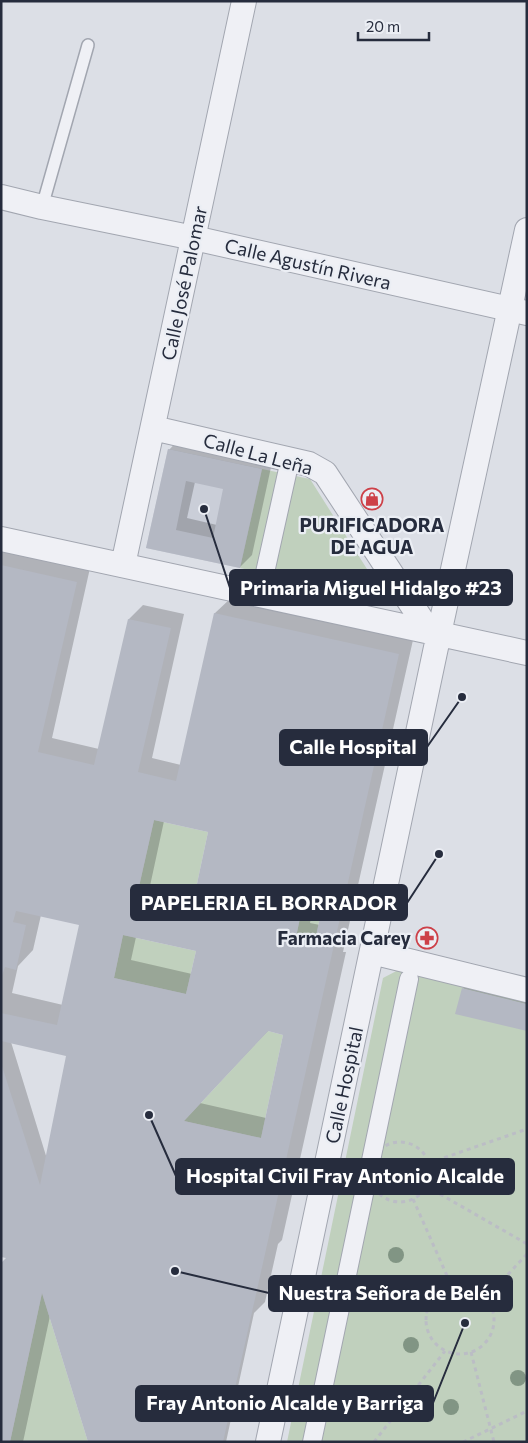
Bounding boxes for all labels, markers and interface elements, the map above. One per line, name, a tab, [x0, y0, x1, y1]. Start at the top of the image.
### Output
scale bar	[358, 10, 429, 42]
text: 20 m	[366, 17, 400, 35]
street label: Calle José Palomar	[156, 203, 211, 362]
street label: Calle Agustín Rivera	[223, 233, 394, 294]
street label: Calle La Leña	[201, 428, 315, 479]
shop icon: PURIFICADORA DE AGUA	[360, 487, 384, 511]
place label: PURIFICADORA DE AGUA	[299, 513, 445, 558]
callout: Primaria Miguel Hidalgo #23	[230, 570, 512, 605]
text: Primaria Miguel Hidalgo #23	[240, 575, 502, 599]
callout: Calle Hospital	[280, 730, 427, 765]
text: Calle Hospital	[289, 734, 417, 758]
callout: PAPELERIA EL BORRADOR	[131, 885, 407, 920]
text: PAPELERIA EL BORRADOR	[141, 890, 398, 914]
place label: Farmacia Carey	[277, 926, 412, 949]
pharmacy icon: Farmacia Carey	[415, 926, 439, 950]
street label: Calle Hospital	[320, 1024, 367, 1145]
callout: Hospital Civil Fray Antonio Alcalde	[176, 1159, 514, 1194]
text: Hospital Civil Fray Antonio Alcalde	[186, 1163, 504, 1187]
callout: Nuestra Señora de Belén	[269, 1276, 512, 1311]
text: Nuestra Señora de Belén	[279, 1280, 501, 1304]
callout: Fray Antonio Alcalde y Barriga	[136, 1386, 433, 1421]
text: Fray Antonio Alcalde y Barriga	[146, 1390, 424, 1414]

